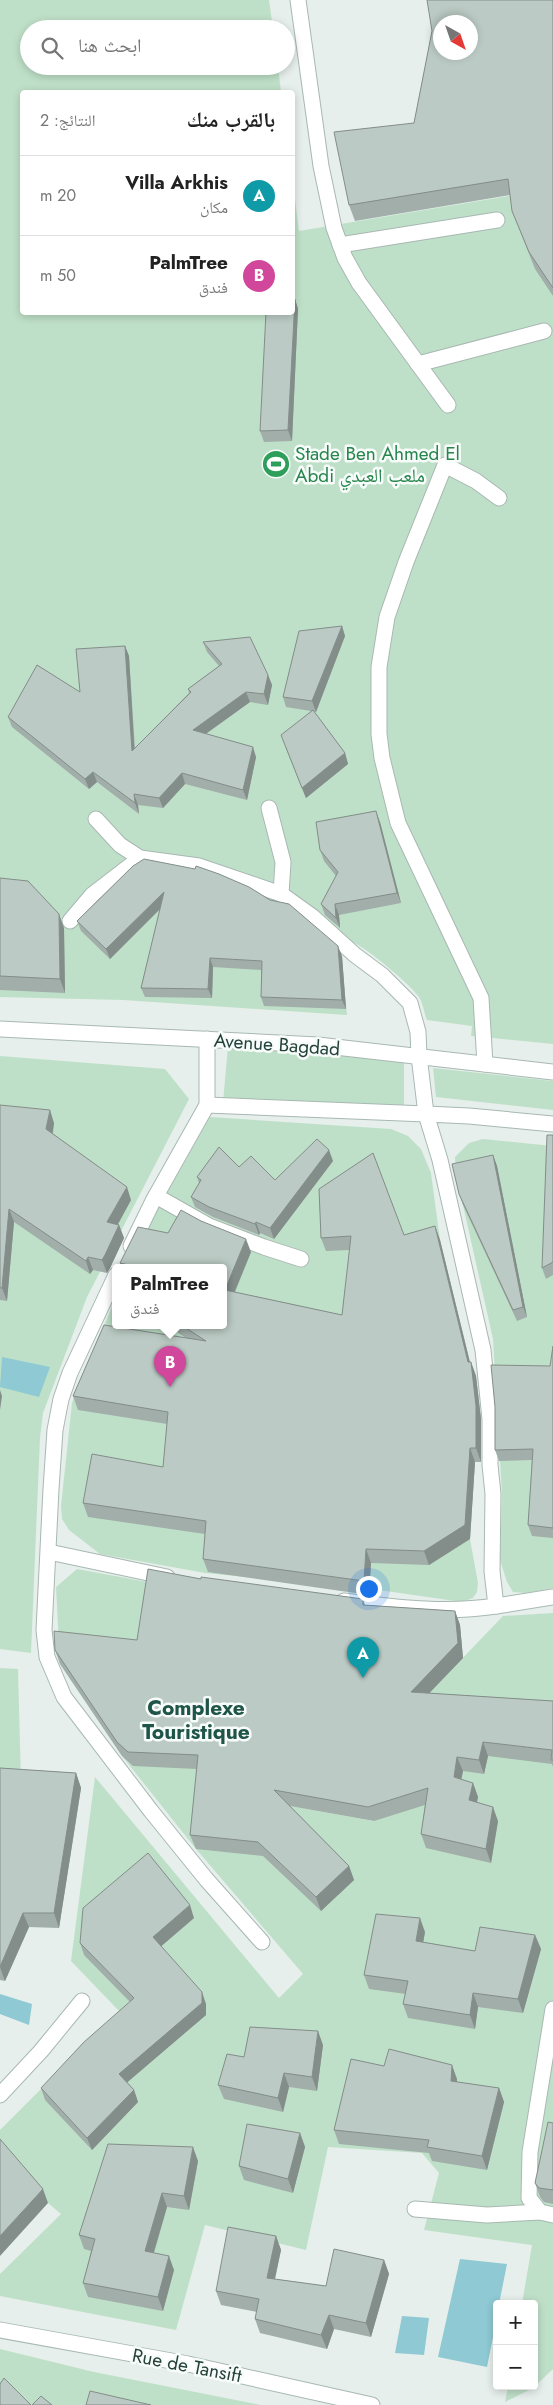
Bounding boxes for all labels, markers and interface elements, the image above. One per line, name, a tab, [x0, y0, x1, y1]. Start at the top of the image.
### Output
north arrow	[433, 15, 478, 60]
search box	[20, 20, 295, 75]
text: ابحث هنا	[78, 32, 142, 59]
icon: search	[38, 34, 66, 62]
text: بالقرب منك	[187, 105, 275, 135]
text: النتائج: 2	[40, 109, 95, 132]
text: Villa Arkhis	[125, 169, 228, 196]
text: 20 m	[40, 184, 76, 207]
text: A	[253, 184, 265, 207]
text: مكان	[200, 196, 228, 219]
text: PalmTree	[149, 249, 228, 276]
text: 50 m	[40, 264, 76, 287]
text: B	[254, 264, 264, 287]
text: فندق	[199, 276, 228, 299]
place label: Stade Ben Ahmed El Abdi ملعب العبدي	[295, 440, 460, 491]
sports icon: Stade Ben Ahmed El Abdi ملعب العبدي	[261, 449, 291, 479]
street label: Avenue Bagdad	[213, 1027, 341, 1062]
popup	[112, 1264, 227, 1329]
text: PalmTree	[130, 1270, 209, 1297]
text: فندق	[130, 1297, 159, 1320]
pin: B	[154, 1346, 186, 1387]
your location	[356, 1576, 382, 1602]
pin: A	[347, 1637, 379, 1678]
district label: Complexe Touristique	[142, 1693, 250, 1747]
map controls	[493, 2300, 538, 2390]
button: +	[493, 2300, 538, 2345]
street label: Rue de Tansift	[130, 2342, 244, 2389]
button: −	[493, 2345, 538, 2390]

